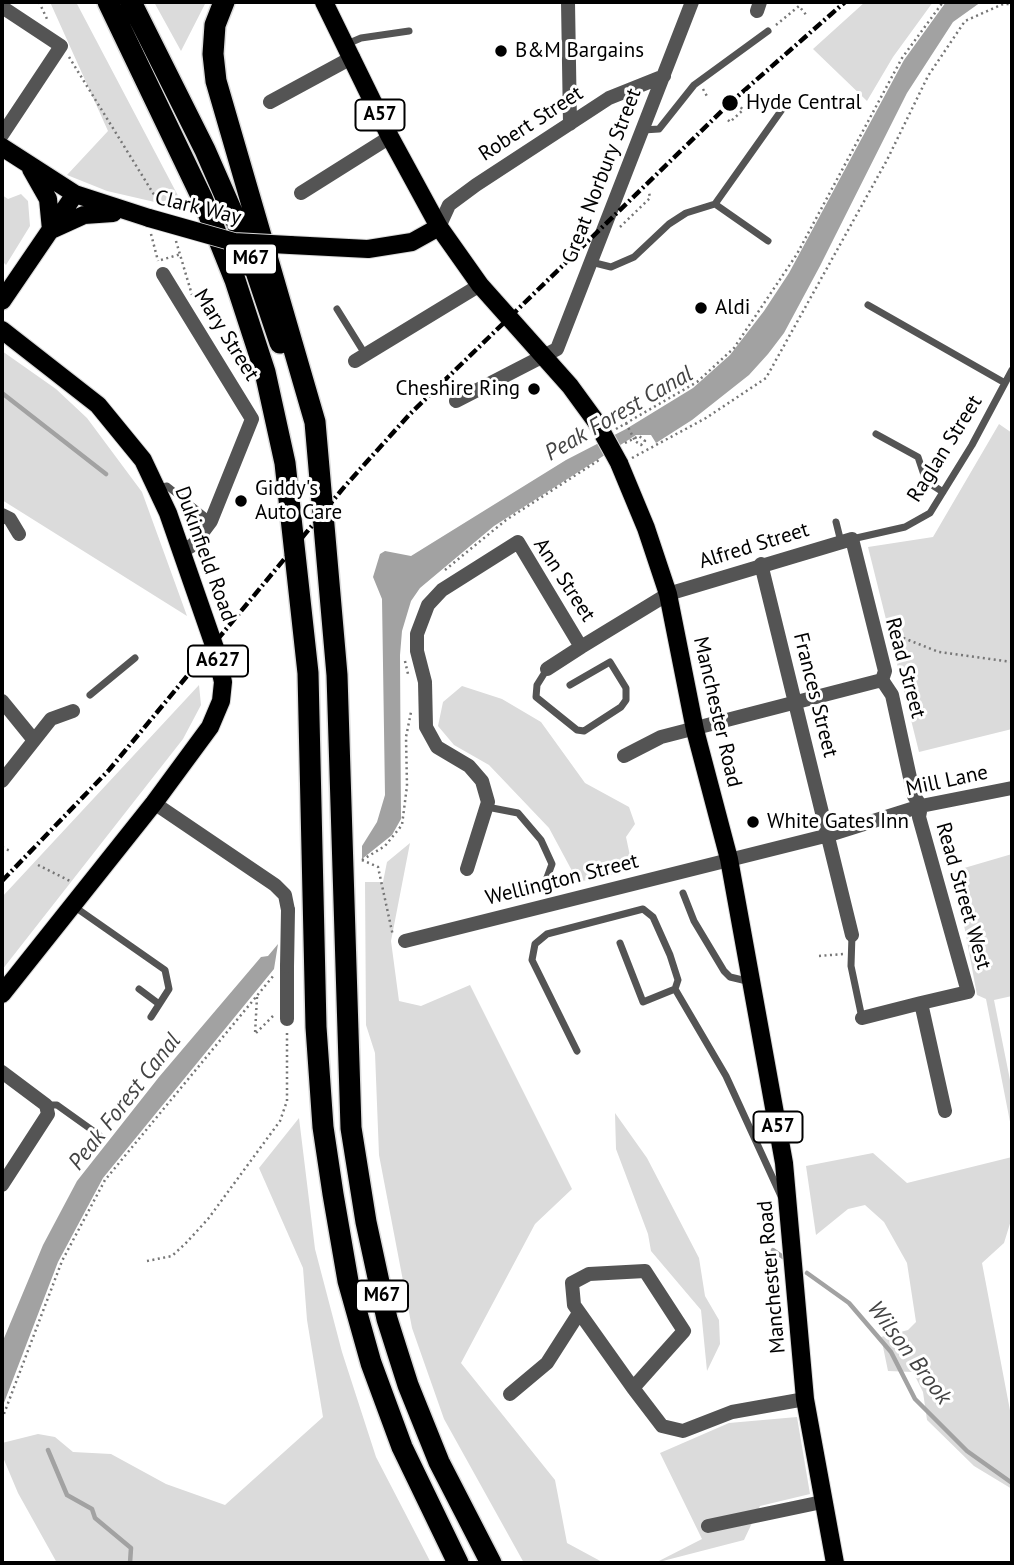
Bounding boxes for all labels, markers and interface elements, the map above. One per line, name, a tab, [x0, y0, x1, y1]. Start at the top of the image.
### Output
place label: B&M Bargains	[515, 38, 644, 64]
marker: B&M Bargains	[493, 43, 509, 59]
street label: Robert Street	[474, 81, 588, 167]
street label: Great Norbury Street	[557, 85, 647, 267]
place label: Hyde Central	[746, 90, 862, 116]
marker: Hyde Central	[720, 93, 740, 113]
road number: A57	[356, 99, 404, 130]
street label: Clark Way	[152, 185, 244, 231]
road number: M67	[225, 244, 277, 274]
street label: Mary Street	[188, 285, 264, 385]
place label: Aldi	[715, 295, 750, 321]
marker: Aldi	[693, 300, 709, 316]
water label: Peak Forest Canal	[540, 360, 698, 468]
place label: Cheshire Ring	[396, 376, 520, 402]
marker: Cheshire Ring	[526, 381, 542, 397]
street label: Raglan Street	[902, 391, 988, 507]
place label: Giddy's Auto Care	[255, 476, 342, 526]
street label: Dukinfield Road	[169, 483, 241, 625]
marker: Giddy's Auto Care	[233, 493, 249, 509]
street label: Alfred Street	[696, 517, 812, 575]
street label: Ann Street	[528, 534, 600, 626]
street label: Read Street	[879, 615, 931, 721]
street label: Frances Street	[787, 630, 843, 760]
street label: Manchester Road	[687, 634, 747, 790]
road number: A627	[188, 646, 248, 676]
street label: Mill Lane	[904, 760, 990, 802]
place label: White Gates Inn	[767, 809, 909, 835]
marker: White Gates Inn	[745, 814, 761, 830]
street label: Read Street West	[930, 820, 996, 972]
street label: Wellington Street	[483, 849, 641, 911]
water label: Peak Forest Canal	[63, 1028, 187, 1176]
road number: A57	[754, 1112, 802, 1142]
street label: Manchester Road	[753, 1199, 791, 1355]
road number: M67	[356, 1280, 408, 1312]
water label: Wilson Brook	[861, 1296, 957, 1410]

